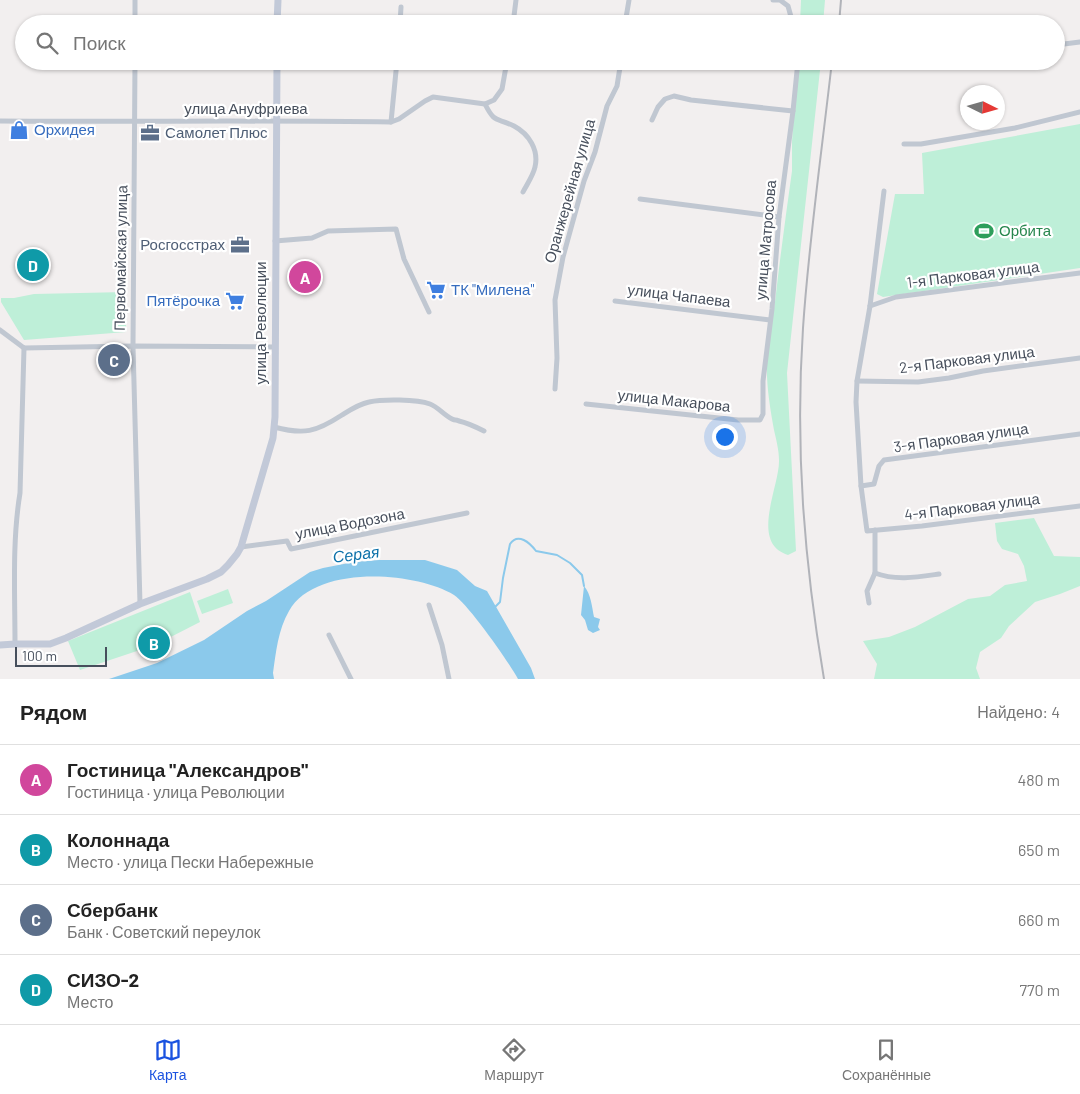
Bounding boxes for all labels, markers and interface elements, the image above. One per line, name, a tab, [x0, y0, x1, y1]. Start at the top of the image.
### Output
search box	[15, 15, 1065, 70]
icon: search	[33, 29, 61, 57]
text: Поиск	[73, 31, 126, 54]
north arrow	[960, 85, 1005, 130]
street label: улица Ануфриева	[184, 99, 308, 117]
street label: Оранжерейная улица	[540, 116, 598, 265]
shop icon: Орхидея	[8, 119, 30, 141]
place label: Орхидея	[34, 120, 95, 138]
office icon: Самолет Плюс	[139, 122, 161, 144]
place label: Самолет Плюс	[165, 123, 268, 141]
street label: улица Матросова	[751, 178, 779, 301]
street label: Первомайская улица	[110, 184, 130, 331]
sports icon: Орбита	[973, 220, 995, 242]
place label: Орбита	[999, 221, 1052, 239]
office icon: Росгосстрах	[229, 234, 251, 256]
place label: Росгосстрах	[140, 235, 225, 253]
pin: D	[17, 246, 49, 284]
street label: 1-я Парковая улица	[906, 257, 1041, 291]
pin: A	[289, 258, 321, 296]
street label: улица Революции	[251, 261, 269, 385]
supermarket icon: ТК "Милена"	[425, 279, 447, 301]
place label: ТК "Милена"	[451, 280, 534, 298]
street label: улица Чапаева	[627, 280, 732, 310]
supermarket icon: Пятёрочка	[224, 290, 246, 312]
place label: Пятёрочка	[146, 291, 221, 309]
pin: C	[98, 341, 130, 379]
street label: 2-я Парковая улица	[898, 342, 1036, 376]
street label: улица Макарова	[617, 385, 732, 415]
street label: 3-я Парковая улица	[892, 419, 1030, 455]
your location	[712, 424, 738, 450]
street label: 4-я Парковая улица	[903, 489, 1041, 523]
street label: улица Водозона	[294, 503, 407, 542]
water label: Серая	[332, 541, 381, 566]
pin: B	[138, 624, 170, 662]
scale bar	[15, 644, 108, 667]
text: 100 m	[22, 647, 57, 664]
text: Рядом	[20, 699, 87, 724]
text: Найдено: 4	[977, 702, 1060, 721]
text: Гостиница "Александров"	[67, 758, 308, 781]
text: A	[31, 770, 41, 789]
text: 480 m	[1017, 770, 1060, 789]
text: Гостиница · улица Революции	[67, 782, 285, 801]
text: Колоннада	[67, 828, 169, 851]
text: B	[31, 840, 41, 859]
text: 650 m	[1018, 840, 1060, 859]
text: Место · улица Пески Набережные	[67, 852, 314, 871]
text: Сбербанк	[67, 898, 158, 921]
text: C	[31, 910, 41, 929]
text: 660 m	[1018, 910, 1060, 929]
text: Банк · Советский переулок	[67, 922, 261, 941]
text: СИЗО-2	[67, 968, 139, 991]
text: D	[31, 980, 41, 999]
text: 770 m	[1019, 980, 1060, 999]
text: Место	[67, 992, 113, 1011]
tab: Карта	[149, 1036, 186, 1083]
tab: Маршрут	[484, 1036, 544, 1083]
tab: Сохранённые	[842, 1036, 931, 1083]

